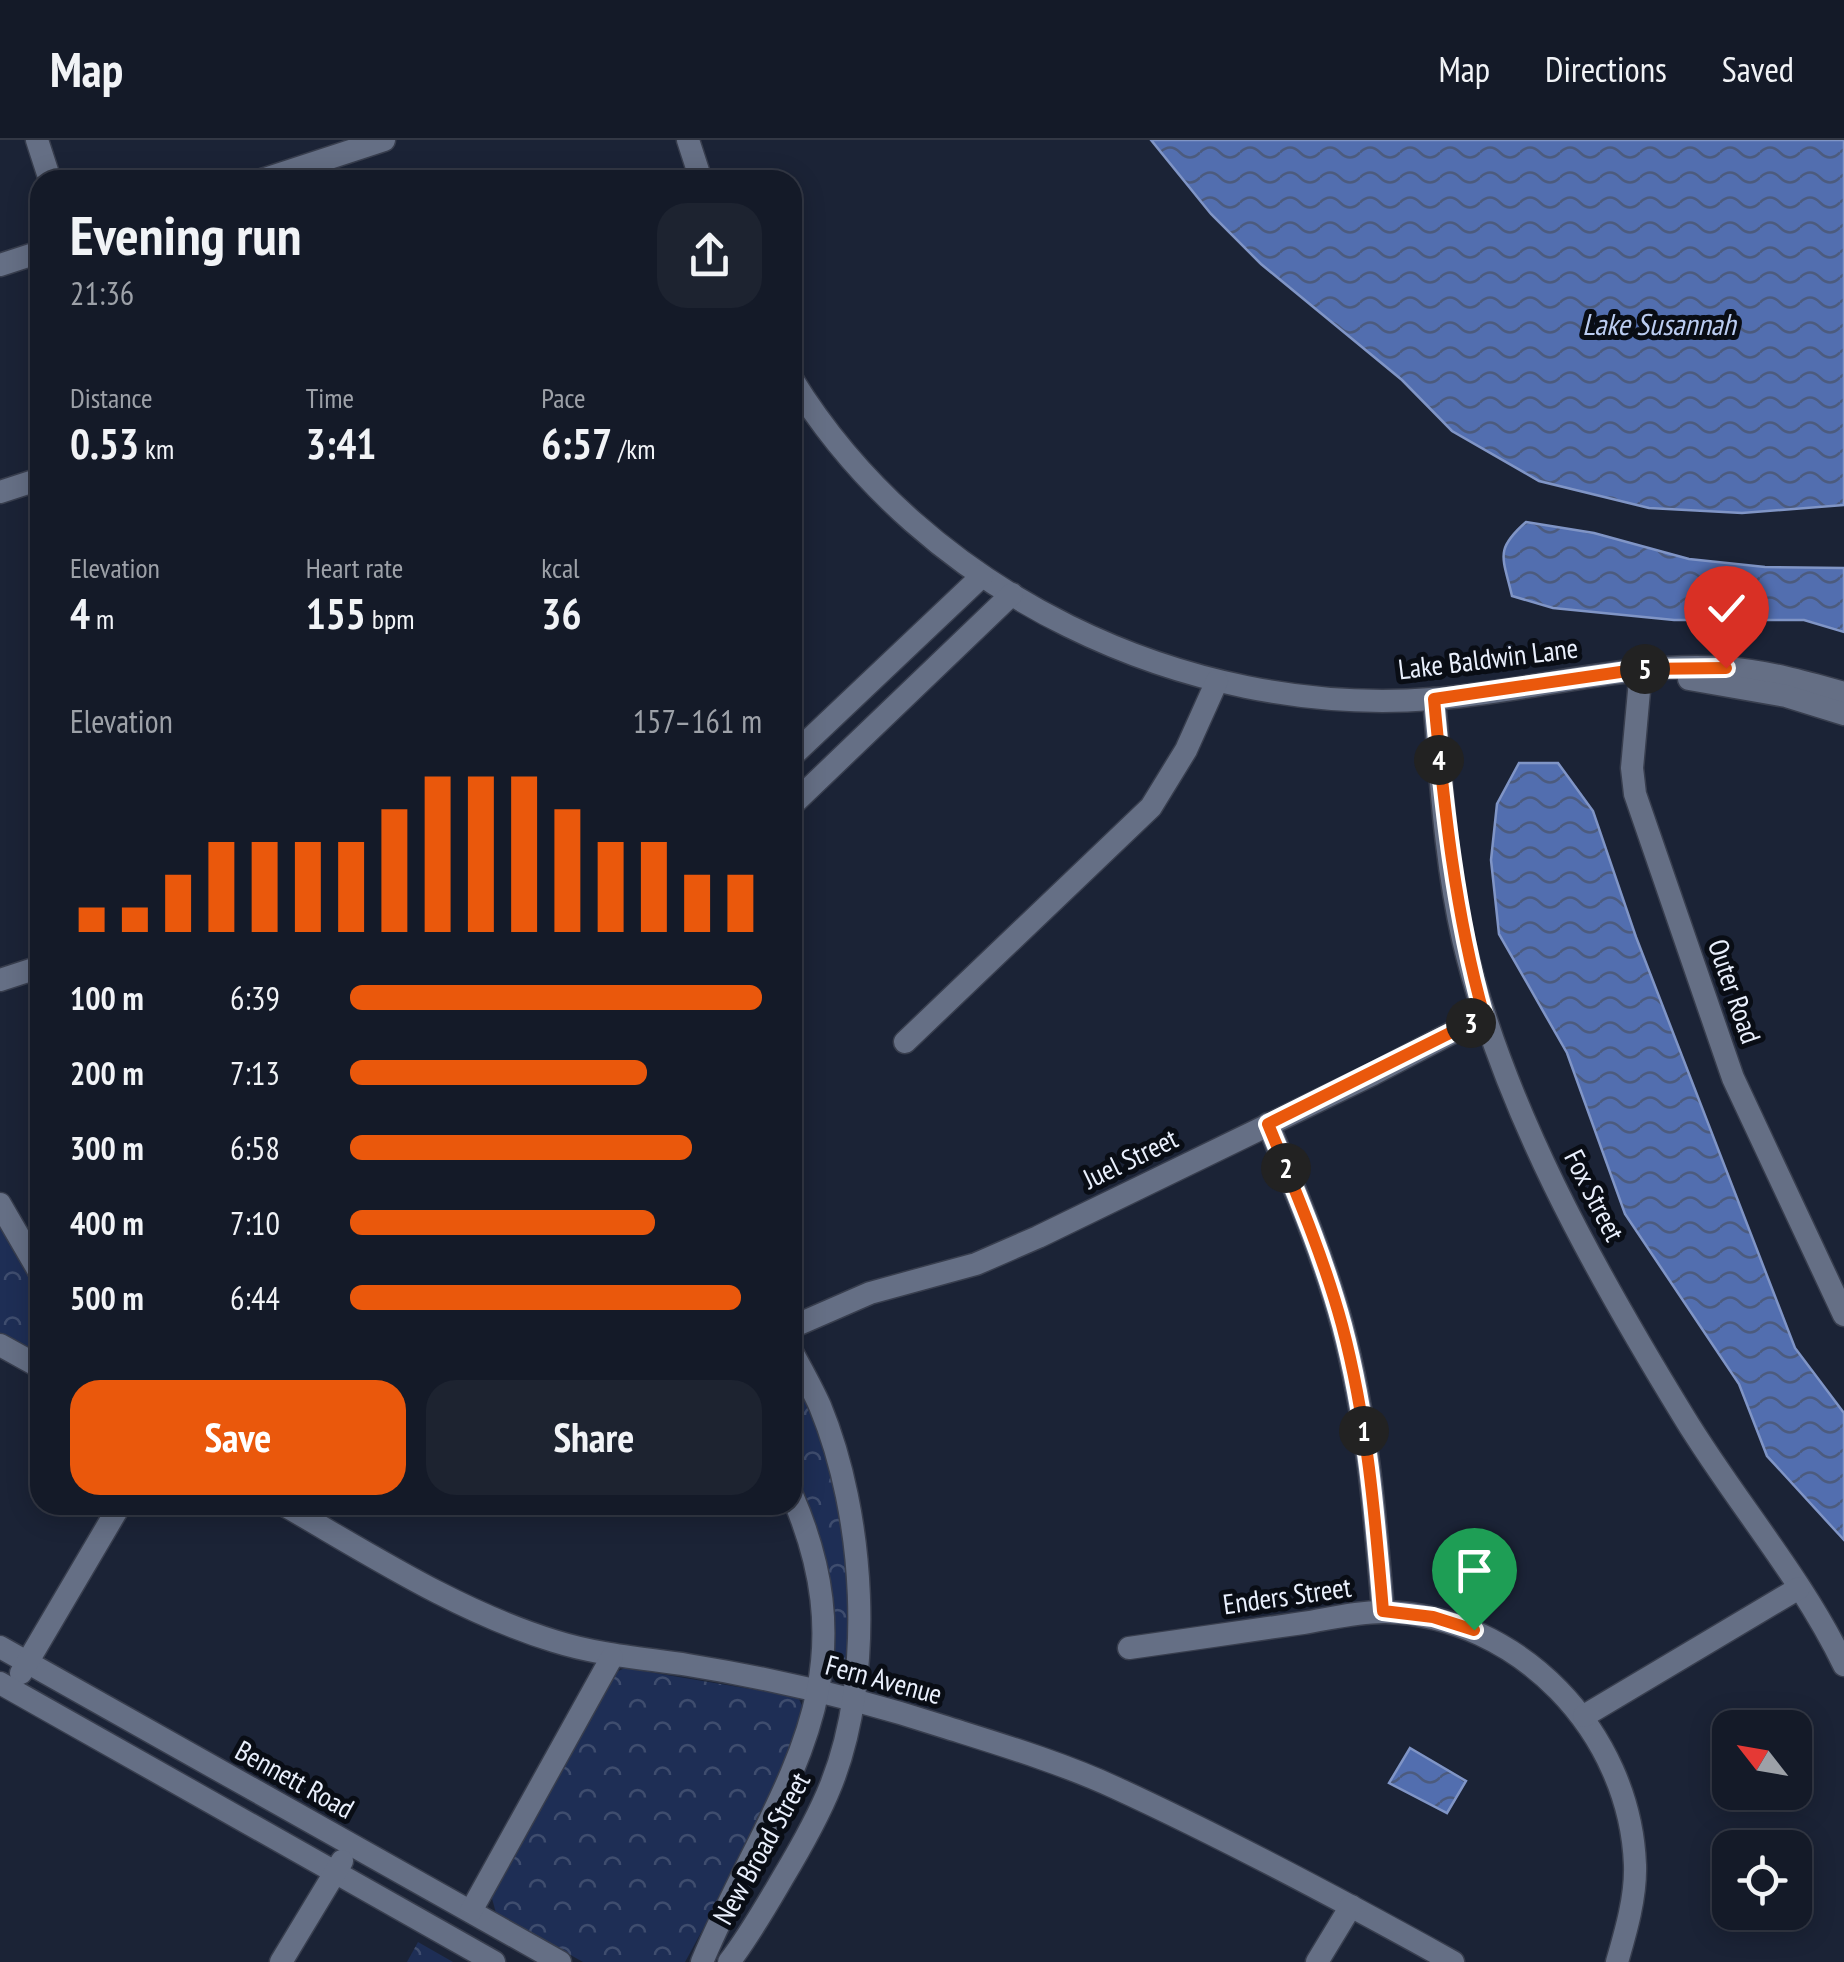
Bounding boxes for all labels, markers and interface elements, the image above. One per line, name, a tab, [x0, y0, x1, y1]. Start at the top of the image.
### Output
text: Map	[50, 38, 123, 100]
text: Map	[1439, 46, 1490, 92]
text: Directions	[1545, 46, 1667, 92]
text: Saved	[1722, 46, 1794, 92]
text: Evening run	[70, 199, 302, 270]
button: share	[657, 203, 762, 308]
text: 21:36	[70, 272, 134, 314]
water label: Lake Susannah	[1582, 304, 1738, 343]
text: Distance	[70, 379, 153, 416]
text: Time	[306, 379, 354, 416]
text: Pace	[541, 379, 585, 416]
text: 0.53	[70, 416, 139, 471]
text: 3:41	[306, 416, 376, 471]
text: 6:57	[541, 416, 612, 471]
text: km	[139, 430, 174, 467]
text: /km	[612, 430, 655, 467]
text: Elevation	[70, 549, 160, 586]
text: Heart rate	[306, 549, 403, 586]
text: kcal	[541, 549, 580, 586]
pin	[1684, 566, 1769, 669]
icon: check	[1699, 581, 1754, 636]
text: 4	[70, 586, 90, 641]
text: 155	[306, 586, 366, 641]
text: 36	[541, 586, 581, 641]
text: m	[90, 600, 114, 637]
text: bpm	[366, 600, 414, 637]
street label: Lake Baldwin Lane	[1396, 629, 1580, 687]
pin: 5	[1620, 644, 1670, 694]
text: 5	[1638, 650, 1652, 687]
text: Elevation	[70, 700, 173, 742]
text: 157–161 m	[633, 700, 762, 742]
pin: 4	[1414, 735, 1464, 785]
text: 4	[1432, 741, 1446, 778]
street label: Outer Road	[1700, 934, 1770, 1048]
text: 100 m	[70, 977, 144, 1019]
text: 6:39	[230, 977, 280, 1019]
pin: 3	[1446, 998, 1496, 1048]
text: 3	[1464, 1004, 1478, 1041]
text: 200 m	[70, 1052, 144, 1094]
text: 7:13	[230, 1052, 280, 1094]
street label: Juel Street	[1076, 1119, 1184, 1197]
text: 300 m	[70, 1127, 144, 1169]
text: 6:58	[230, 1127, 280, 1169]
pin: 2	[1261, 1143, 1311, 1193]
street label: Fox Street	[1556, 1143, 1634, 1247]
text: 2	[1279, 1149, 1293, 1186]
text: 400 m	[70, 1202, 144, 1244]
text: 7:10	[230, 1202, 280, 1244]
text: 500 m	[70, 1277, 144, 1319]
text: 6:44	[230, 1277, 280, 1319]
button: Save	[70, 1380, 406, 1495]
button: Share	[426, 1380, 762, 1495]
pin: 1	[1339, 1406, 1389, 1456]
text: 1	[1357, 1412, 1371, 1449]
pin	[1432, 1528, 1517, 1631]
icon: arrive	[1447, 1543, 1502, 1598]
street label: Enders Street	[1221, 1568, 1354, 1622]
street label: Fern Avenue	[822, 1646, 946, 1712]
north arrow	[1712, 1710, 1812, 1810]
map controls	[1712, 1710, 1812, 1930]
street label: Bennett Road	[229, 1731, 361, 1827]
street label: New Broad Street	[704, 1765, 818, 1931]
button: locate	[1712, 1830, 1812, 1930]

